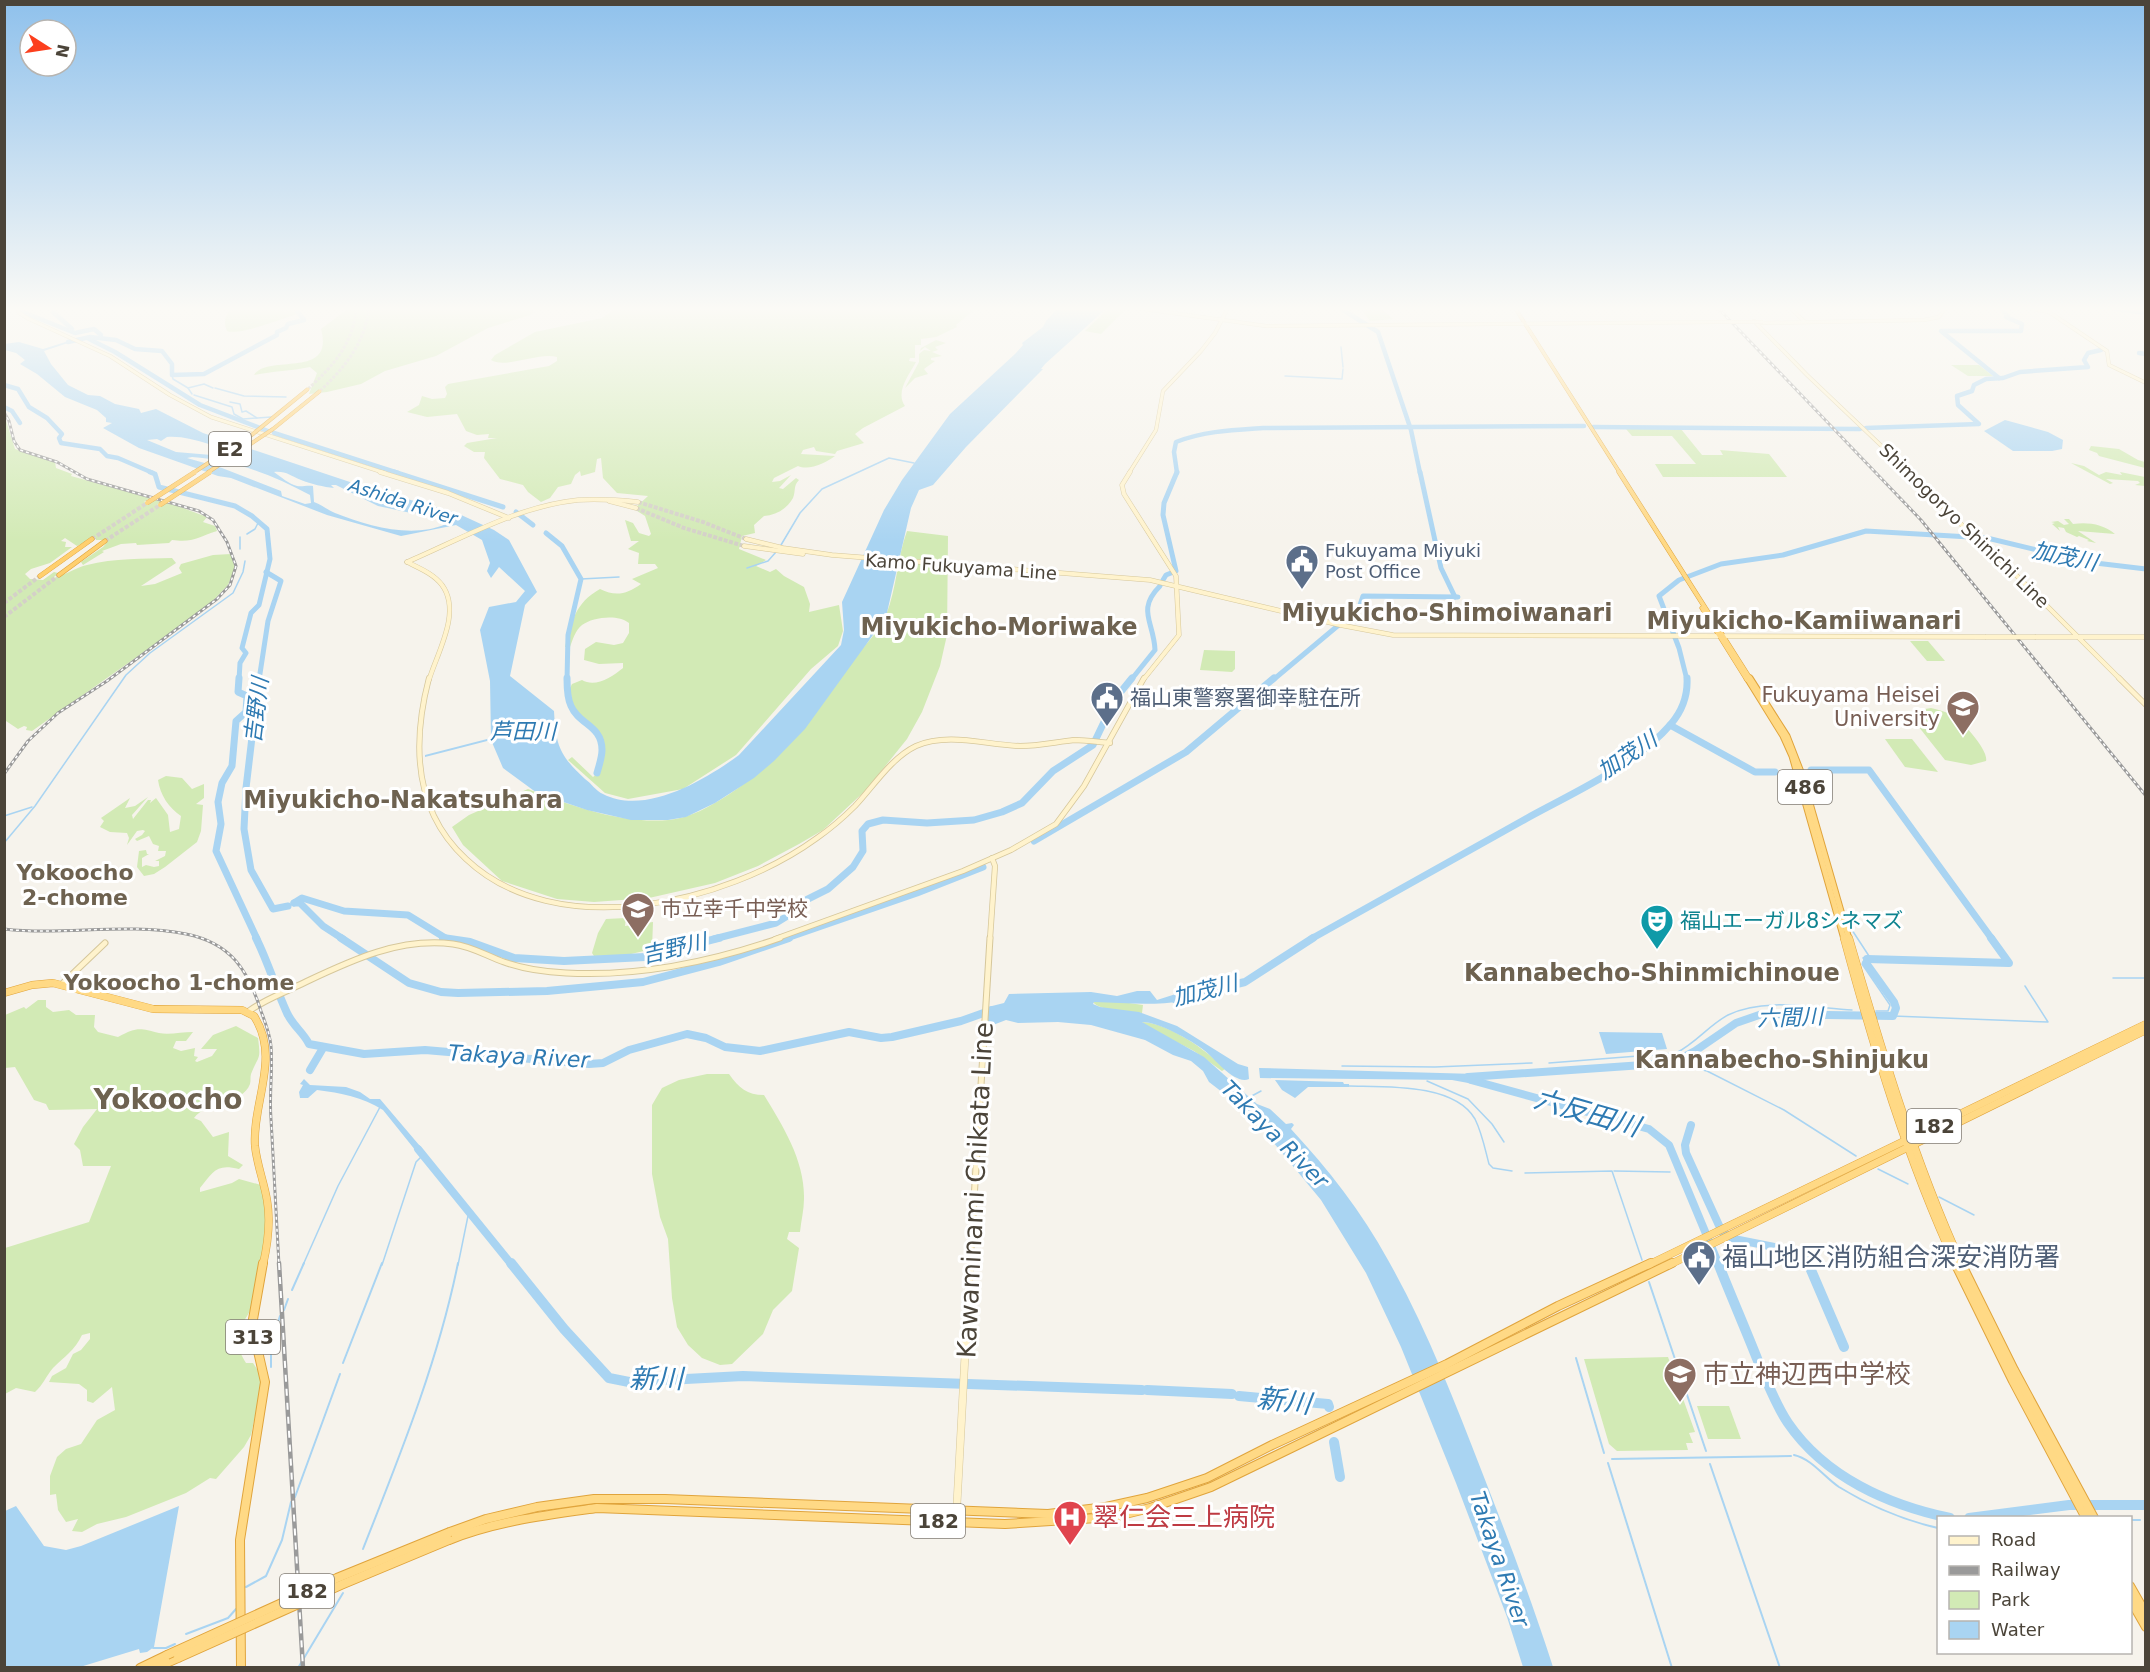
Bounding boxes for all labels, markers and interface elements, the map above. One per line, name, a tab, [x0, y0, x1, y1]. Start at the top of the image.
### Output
north arrow	[18, 18, 78, 78]
text: N	[51, 42, 73, 60]
road number: E2	[209, 432, 251, 466]
street label: Shimogoryo Shinichi Line	[1875, 439, 2053, 612]
water label: Ashida River	[345, 474, 462, 529]
water label: 加茂川	[2030, 537, 2102, 576]
place label: Fukuyama Miyuki Post Office	[1325, 540, 1481, 582]
public building icon: Fukuyama Miyuki Post Office	[1284, 543, 1320, 590]
street label: Kamo Fukuyama Line	[864, 549, 1058, 584]
district label: Miyukicho-Shimoiwanari	[1282, 599, 1612, 627]
district label: Miyukicho-Kamiiwanari	[1647, 607, 1961, 635]
district label: Miyukicho-Moriwake	[860, 613, 1138, 641]
water label: 吉野川	[240, 674, 273, 744]
public building icon: 福山東警察署御幸駐在所	[1089, 680, 1125, 727]
place label: Fukuyama Heisei University	[1761, 683, 1940, 731]
place label: 福山東警察署御幸駐在所	[1130, 686, 1361, 710]
school or university icon: Fukuyama Heisei University	[1945, 689, 1981, 736]
water label: 芦田川	[490, 719, 558, 744]
water label: 加茂川	[1593, 725, 1663, 784]
road number: 486	[1778, 770, 1832, 804]
district label: Miyukicho-Nakatsuhara	[243, 786, 563, 814]
district label: Yokoocho 2-chome	[15, 860, 134, 910]
school or university icon: 市立幸千中学校	[620, 891, 656, 938]
place label: 市立幸千中学校	[661, 897, 808, 921]
theatre icon: 福山エーガル8シネマズ	[1639, 903, 1675, 950]
place label: 福山エーガル8シネマズ	[1680, 909, 1903, 933]
water label: 吉野川	[639, 928, 711, 968]
district label: Kannabecho-Shinmichinoue	[1464, 959, 1840, 987]
district label: Yokoocho 1-chome	[63, 970, 294, 995]
water label: 加茂川	[1170, 970, 1242, 1011]
water label: 六間川	[1757, 1004, 1825, 1031]
street label: Kawaminami Chikata Line	[951, 1021, 999, 1359]
water label: Takaya River	[448, 1040, 592, 1073]
district label: Kannabecho-Shinjuku	[1635, 1046, 1929, 1074]
water label: Takaya River	[1216, 1076, 1335, 1195]
district label: Yokoocho	[92, 1083, 243, 1116]
water label: 六反田川	[1531, 1083, 1646, 1143]
road number: 182	[1907, 1109, 1961, 1143]
public building icon: 福山地区消防組合深安消防署	[1681, 1239, 1717, 1286]
place label: 福山地区消防組合深安消防署	[1722, 1242, 2060, 1272]
road number: 313	[226, 1320, 280, 1354]
school or university icon: 市立神辺西中学校	[1662, 1356, 1698, 1403]
place label: 市立神辺西中学校	[1703, 1359, 1911, 1389]
water label: 新川	[629, 1363, 686, 1394]
water label: 新川	[1255, 1382, 1316, 1420]
water label: Takaya River	[1465, 1488, 1535, 1632]
hospital icon: 翠仁会三上病院	[1052, 1499, 1088, 1546]
place label: 翠仁会三上病院	[1093, 1502, 1275, 1532]
road number: 182	[911, 1504, 965, 1538]
legend	[1937, 1516, 2132, 1654]
text: Road	[1991, 1529, 2036, 1550]
text: Railway	[1991, 1559, 2061, 1580]
road number: 182	[280, 1574, 334, 1608]
text: Park	[1991, 1589, 2030, 1610]
text: Water	[1991, 1619, 2045, 1640]

